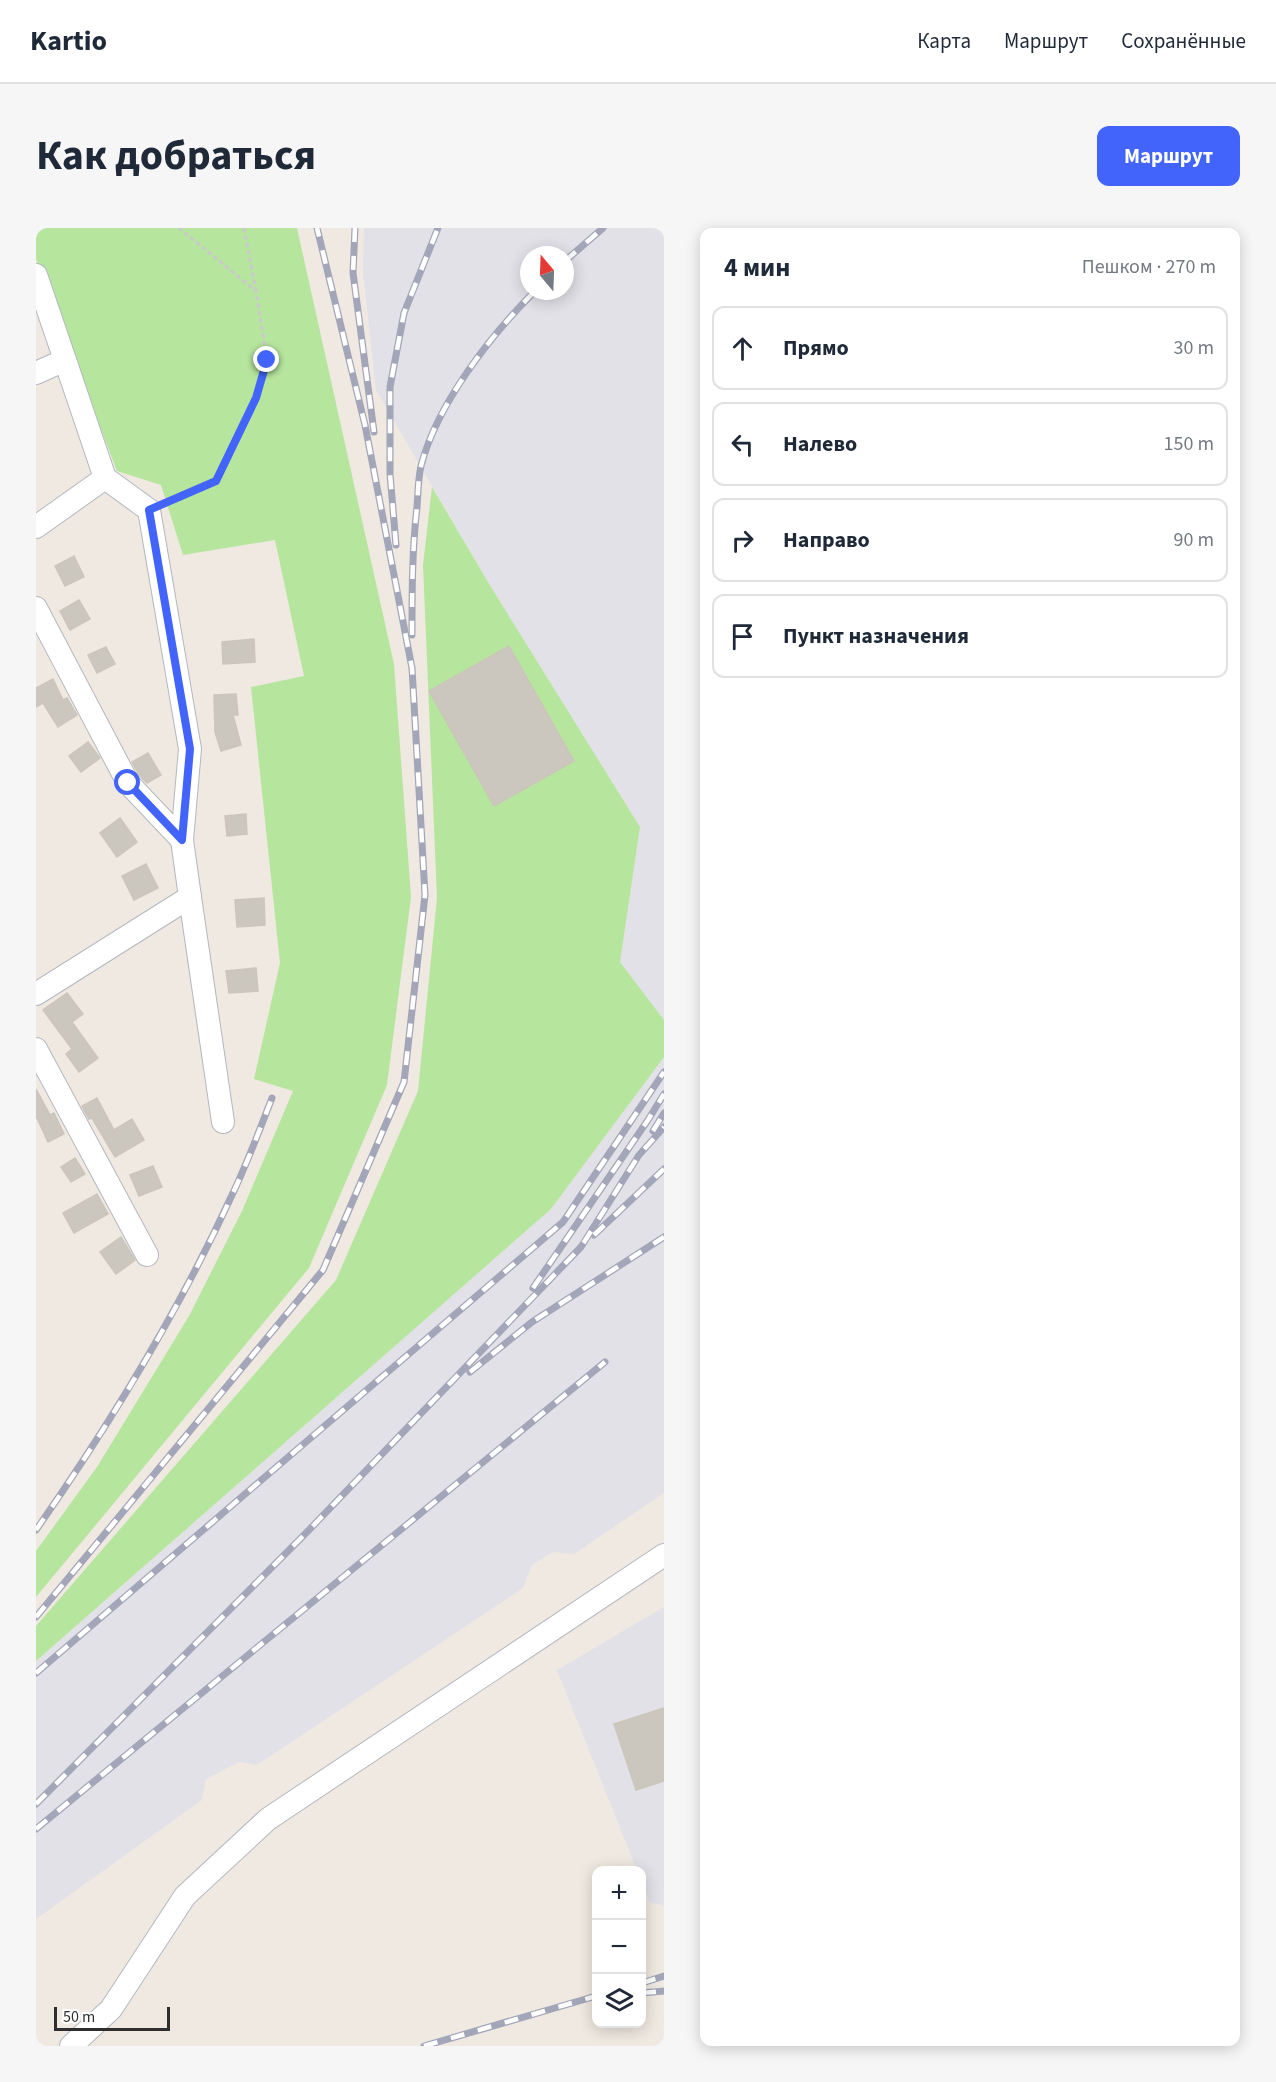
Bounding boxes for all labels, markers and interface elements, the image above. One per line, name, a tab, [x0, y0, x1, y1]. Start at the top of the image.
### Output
text: Kartio	[30, 21, 107, 61]
text: Карта	[917, 26, 971, 56]
text: Маршрут	[1004, 26, 1088, 56]
text: Сохранённые	[1121, 26, 1246, 56]
text: Как добраться	[36, 126, 316, 186]
button: Маршрут	[1097, 126, 1240, 186]
north arrow	[520, 246, 574, 300]
text: 4 мин	[724, 249, 790, 286]
text: Пешком · 270 m	[1082, 253, 1216, 281]
icon: ahead	[726, 332, 759, 365]
text: Прямо	[783, 332, 849, 364]
text: 30 m	[1174, 334, 1214, 362]
route end	[253, 346, 279, 372]
icon: left	[726, 428, 759, 461]
text: Налево	[783, 428, 857, 460]
text: 150 m	[1164, 430, 1214, 458]
icon: right	[726, 524, 759, 557]
text: Направо	[783, 524, 870, 556]
text: 90 m	[1174, 526, 1214, 554]
icon: arrive	[726, 620, 759, 653]
text: Пункт назначения	[783, 620, 969, 652]
route start	[114, 769, 140, 795]
map controls	[592, 1866, 646, 2028]
button: +	[592, 1866, 646, 1920]
button: −	[592, 1920, 646, 1974]
button: layers	[592, 1974, 646, 2028]
scale bar	[54, 2004, 170, 2032]
text: 50 m	[63, 2006, 95, 2028]

